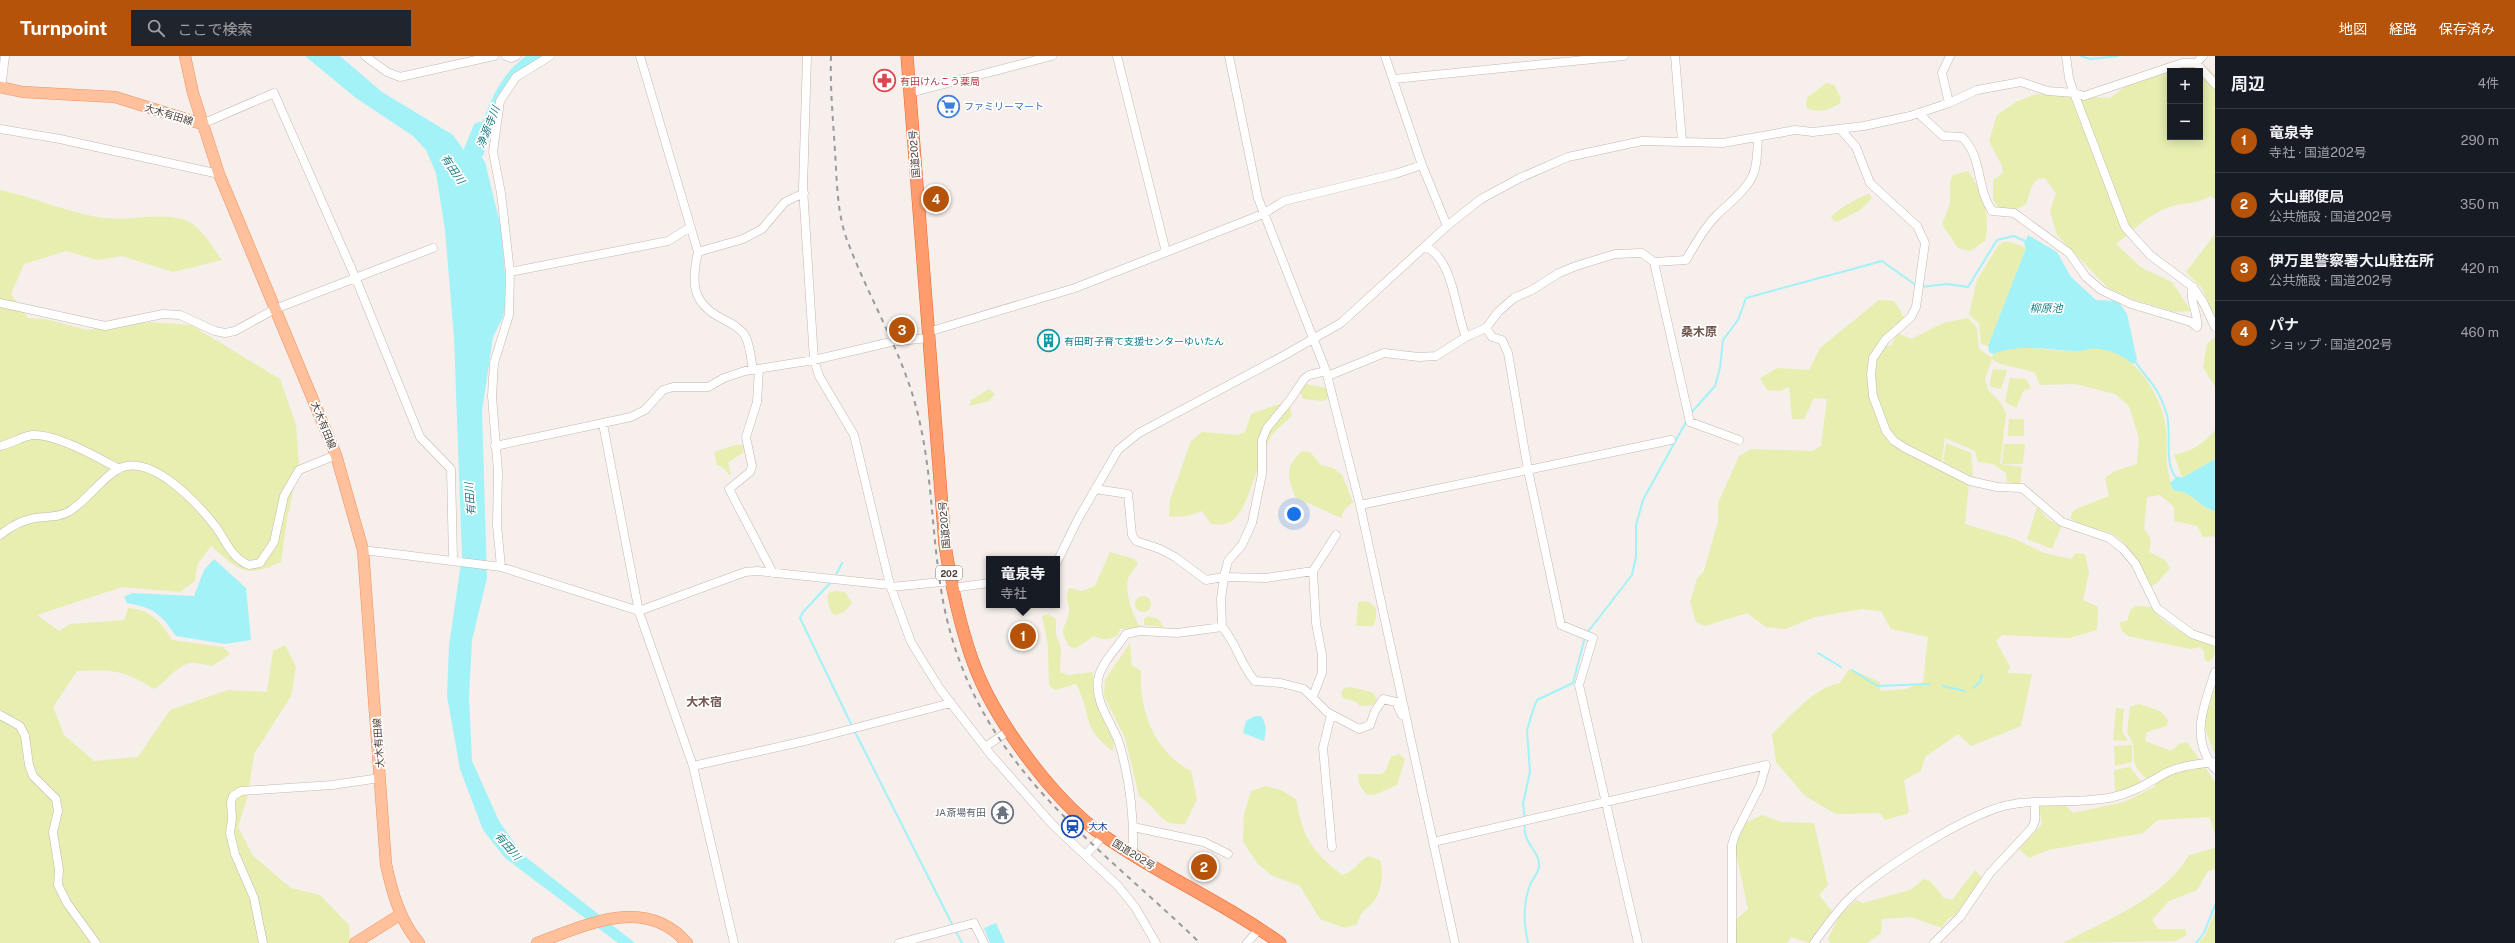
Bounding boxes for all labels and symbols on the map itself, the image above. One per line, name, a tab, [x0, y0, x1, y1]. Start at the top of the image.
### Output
pharmacy icon: 有田けんこう薬局	[872, 68, 898, 94]
place label: 有田けんこう薬局	[900, 75, 980, 87]
supermarket icon: ファミリーマート	[935, 93, 961, 119]
place label: ファミリーマート	[964, 100, 1044, 112]
street label: 大木有田線	[143, 101, 195, 127]
water label: 浄源寺川	[474, 103, 502, 150]
street label: 国道202号	[906, 130, 922, 178]
water label: 有田川	[439, 152, 468, 187]
pin: 4	[923, 184, 949, 214]
water label: 柳原池	[2030, 302, 2063, 314]
pin: 3	[889, 315, 915, 345]
district label: 桑木原	[1681, 325, 1717, 339]
building icon: 有田町子育て支援センターゆいたん	[1035, 328, 1061, 354]
place label: 有田町子育て支援センターゆいたん	[1064, 335, 1224, 347]
street label: 大木有田線	[309, 400, 339, 450]
water label: 有田川	[463, 481, 477, 516]
street label: 国道202号	[936, 501, 952, 549]
your location	[1284, 504, 1304, 524]
road number: 202	[936, 566, 962, 580]
pin: 1	[1010, 621, 1036, 651]
district label: 大木宿	[686, 695, 722, 709]
street label: 大木有田線	[370, 718, 386, 768]
temple icon: JA斎場有田	[989, 799, 1015, 825]
place label: JA斎場有田	[935, 806, 986, 818]
station icon: 大木	[1059, 813, 1085, 839]
place label: 大木	[1088, 820, 1108, 832]
water label: 有田川	[493, 830, 524, 863]
street label: 国道202号	[1110, 836, 1158, 872]
pin: 2	[1191, 852, 1217, 882]

